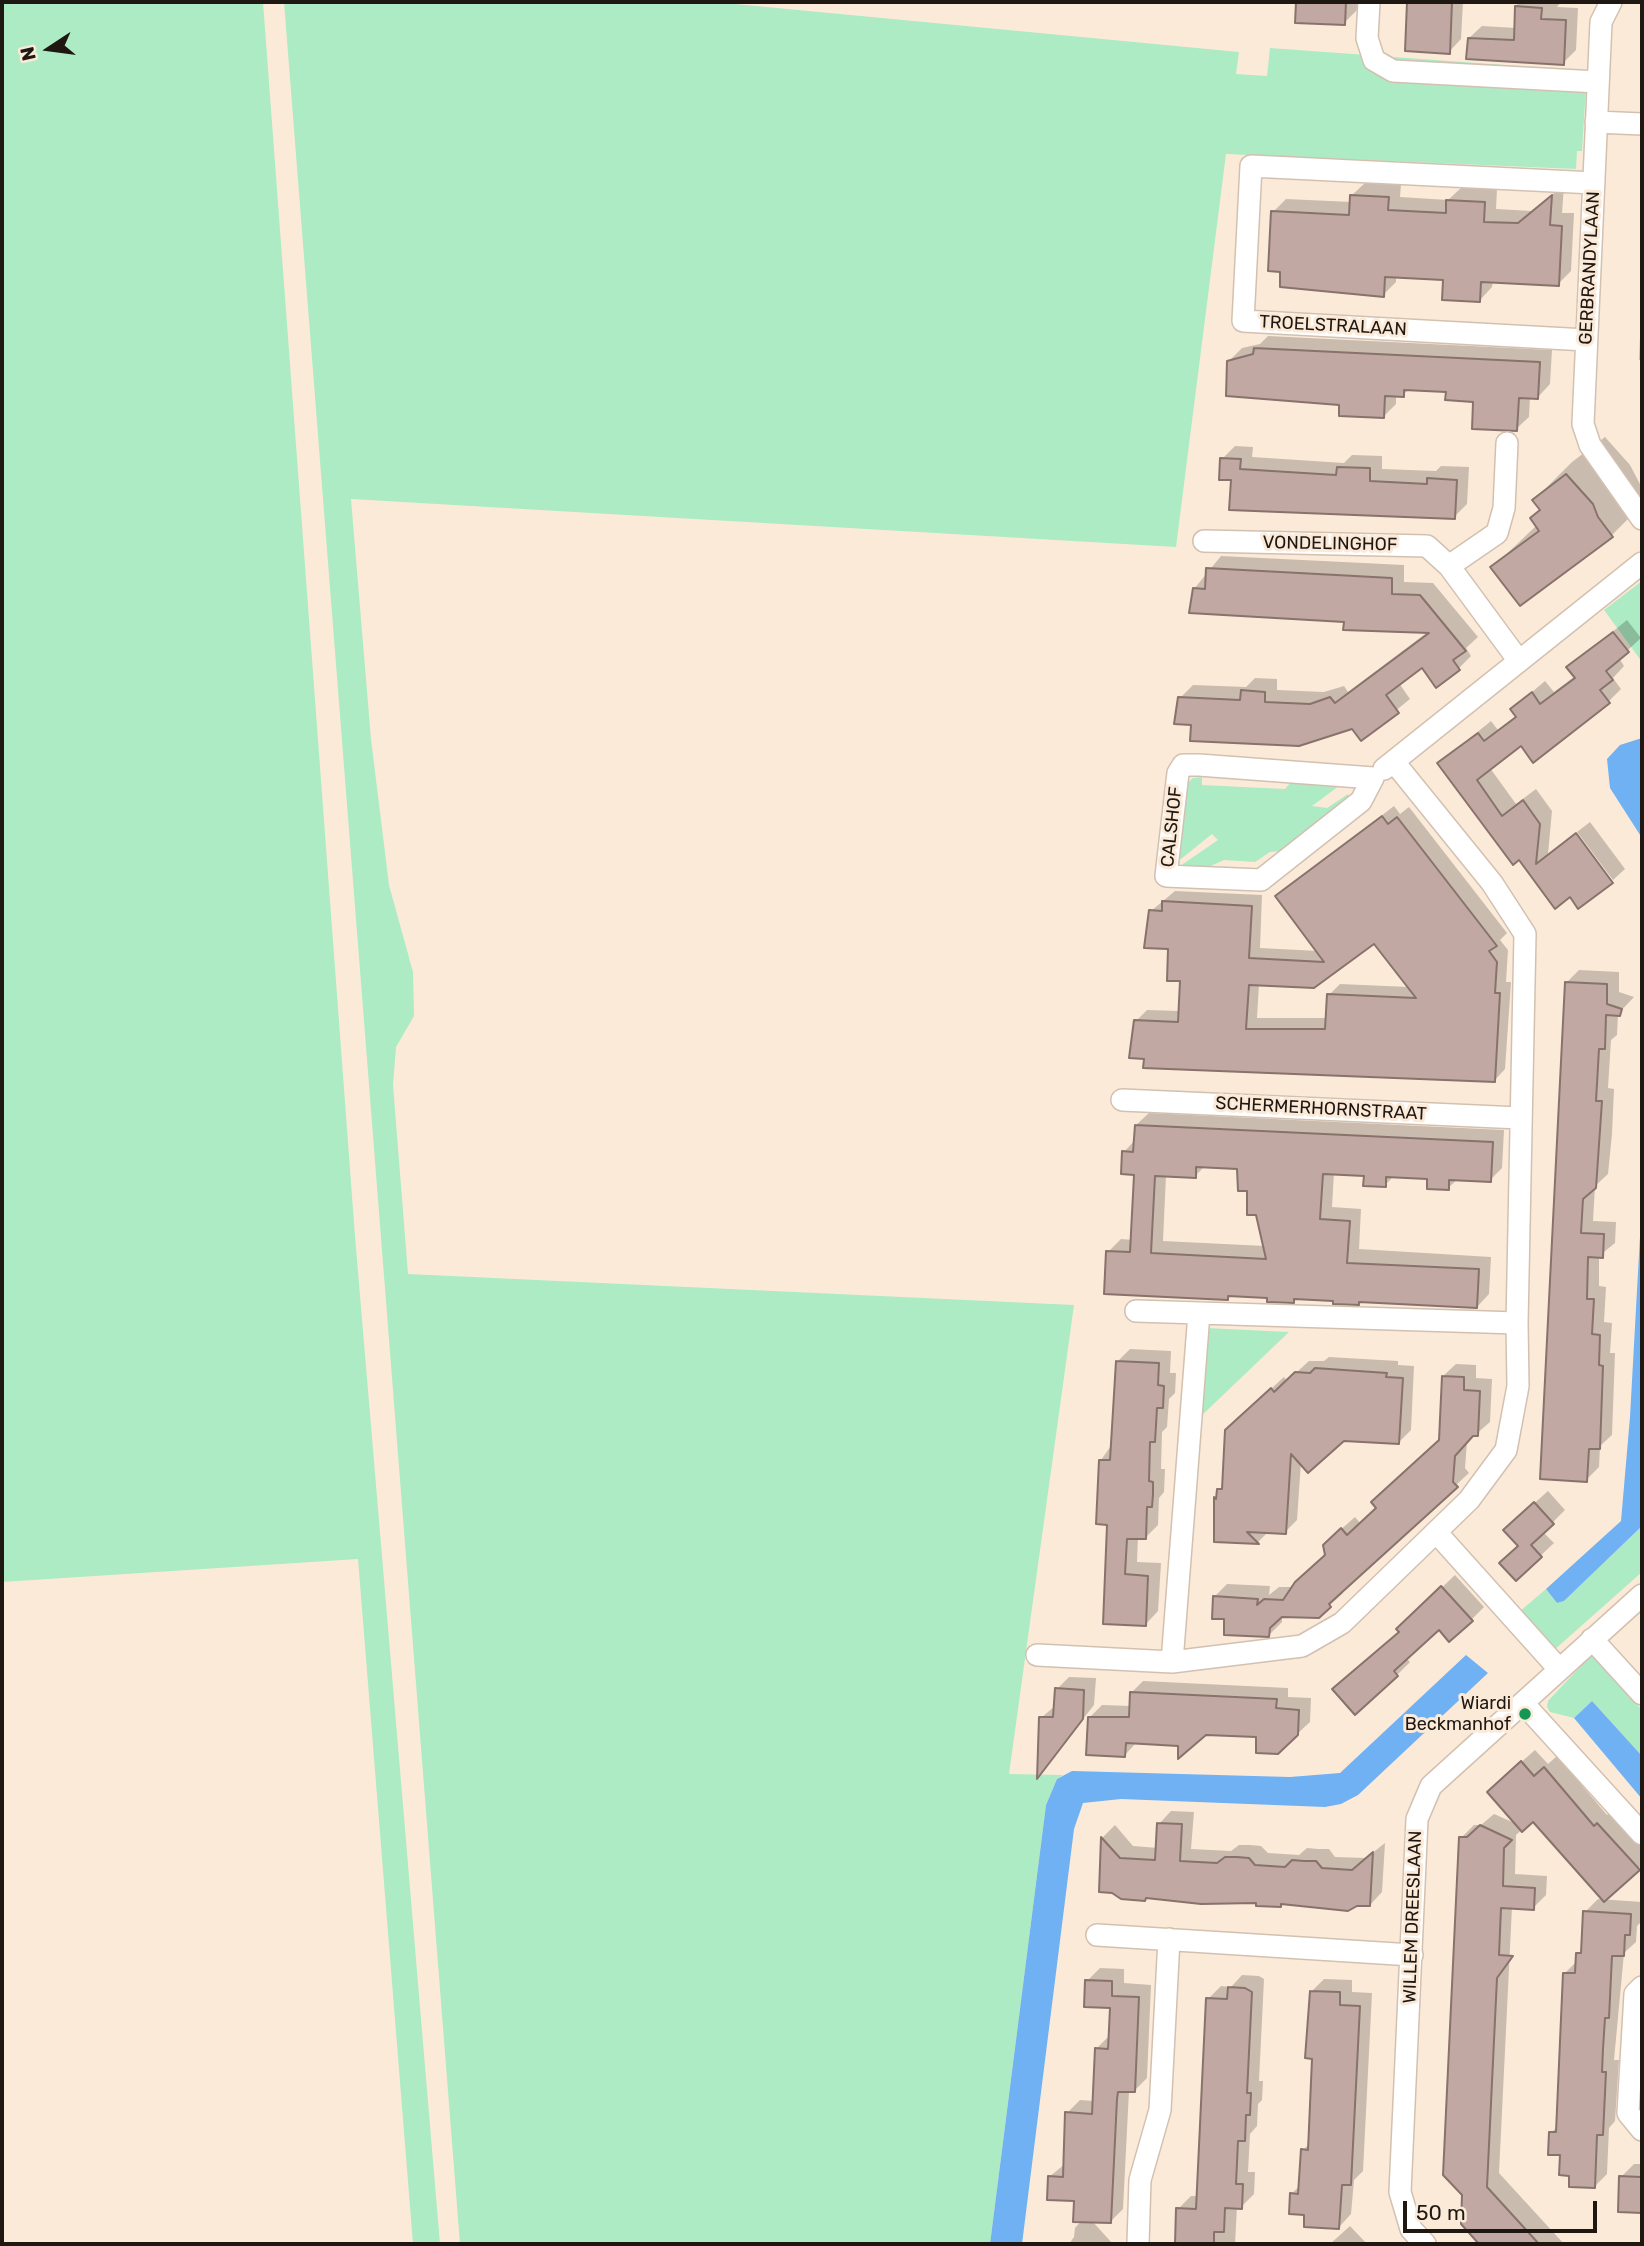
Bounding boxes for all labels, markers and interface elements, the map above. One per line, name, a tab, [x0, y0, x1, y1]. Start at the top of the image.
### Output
north arrow	[14, 14, 84, 84]
text: N	[15, 45, 41, 63]
street label: GERBRANDYLAAN	[1575, 191, 1605, 345]
street label: TROELSTRALAAN	[1259, 311, 1407, 341]
street label: VONDELINGHOF	[1262, 532, 1398, 556]
street label: CALSHOF	[1157, 786, 1187, 868]
street label: SCHERMERHORNSTRAAT	[1215, 1093, 1427, 1125]
place label: Wiardi Beckmanhof	[1405, 1693, 1511, 1736]
marker: Wiardi Beckmanhof	[1517, 1706, 1533, 1722]
street label: WILLEM DREESLAAN	[1399, 1830, 1427, 2004]
scale bar	[1406, 2186, 1600, 2230]
text: 50 m	[1416, 2200, 1466, 2225]

